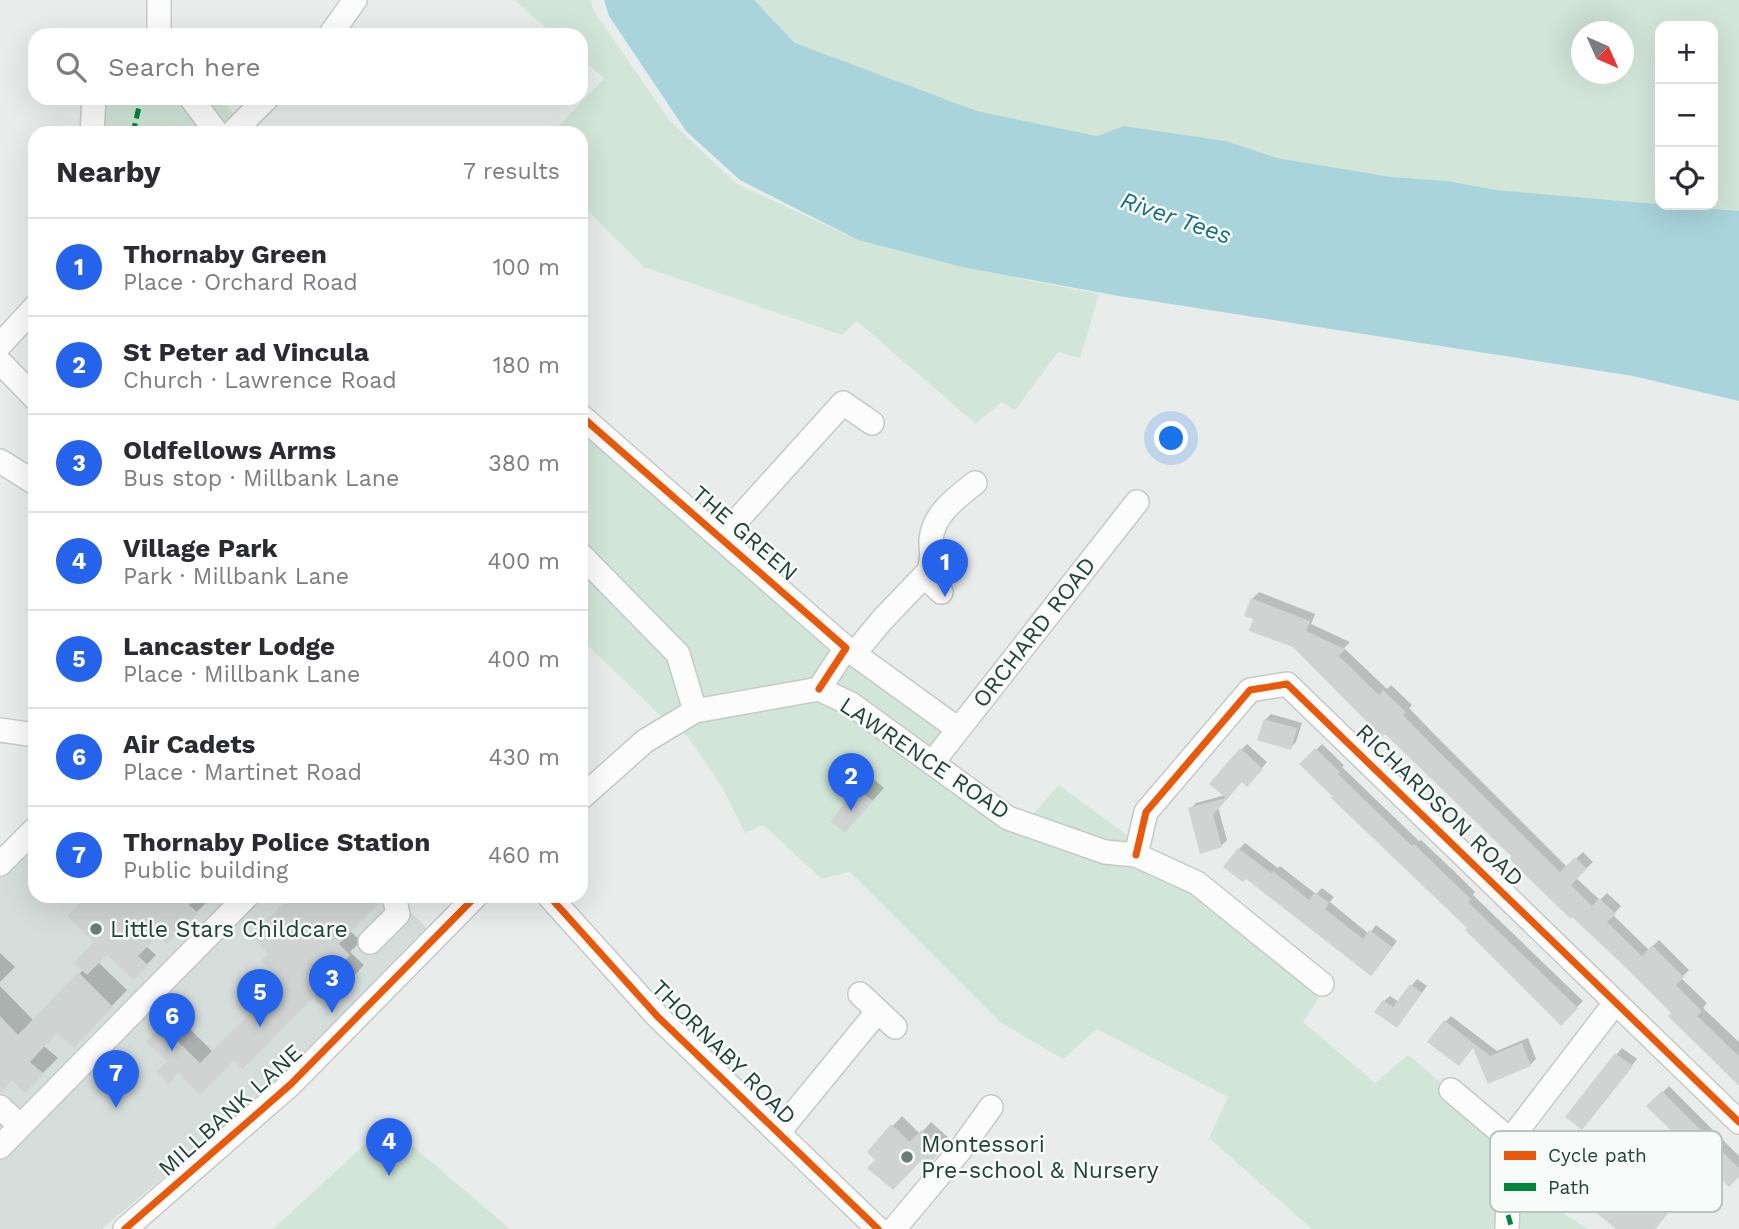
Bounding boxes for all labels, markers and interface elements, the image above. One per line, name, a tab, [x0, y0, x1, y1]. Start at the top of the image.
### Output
north arrow	[1571, 21, 1634, 84]
map controls	[1655, 21, 1718, 210]
button: +	[1655, 21, 1718, 84]
search box	[28, 28, 588, 105]
icon: search	[52, 48, 90, 86]
text: Search here	[108, 52, 260, 82]
button: −	[1655, 84, 1718, 147]
button: locate	[1655, 147, 1718, 210]
text: Nearby	[56, 154, 161, 189]
text: 7 results	[463, 158, 560, 185]
water label: River Tees	[1117, 186, 1235, 250]
text: Thornaby Green	[123, 239, 327, 269]
text: 1	[74, 254, 84, 281]
text: 100 m	[493, 254, 560, 281]
text: Place · Orchard Road	[123, 269, 358, 296]
text: St Peter ad Vincula	[123, 337, 369, 367]
text: 2	[72, 352, 86, 379]
text: 180 m	[493, 352, 560, 379]
text: Church · Lawrence Road	[123, 367, 397, 394]
your location	[1154, 421, 1188, 455]
text: Oldfellows Arms	[123, 435, 336, 465]
text: 3	[72, 450, 86, 477]
text: 380 m	[488, 450, 560, 477]
text: Bus stop · Millbank Lane	[123, 465, 399, 492]
street label: THE GREEN	[686, 480, 803, 587]
text: Village Park	[123, 533, 278, 563]
pin: 1	[922, 539, 968, 597]
text: 4	[72, 548, 86, 575]
text: 400 m	[488, 548, 560, 575]
street label: ORCHARD ROAD	[967, 552, 1102, 713]
text: Park · Millbank Lane	[123, 563, 349, 590]
text: Lancaster Lodge	[123, 631, 335, 661]
text: 5	[72, 646, 86, 673]
text: 400 m	[488, 646, 560, 673]
text: Place · Millbank Lane	[123, 661, 360, 688]
street label: LAWRENCE ROAD	[835, 692, 1015, 825]
street label: RICHARDSON ROAD	[1350, 718, 1529, 892]
text: Air Cadets	[123, 729, 255, 759]
text: 6	[72, 744, 86, 771]
text: 430 m	[488, 744, 560, 771]
pin: 2	[828, 753, 874, 811]
text: Place · Martinet Road	[123, 759, 362, 786]
text: Thornaby Police Station	[123, 827, 430, 857]
text: 7	[72, 842, 86, 869]
text: 460 m	[488, 842, 560, 869]
text: Public building	[123, 857, 288, 884]
place label: Little Stars Childcare	[110, 916, 348, 943]
marker: Little Stars Childcare	[88, 921, 104, 937]
pin: 3	[309, 955, 355, 1013]
pin: 5	[237, 969, 283, 1027]
street label: THORNABY ROAD	[646, 974, 802, 1130]
pin: 6	[149, 993, 195, 1051]
street label: MILLBANK LANE	[153, 1039, 308, 1182]
pin: 7	[93, 1050, 139, 1108]
pin: 4	[366, 1118, 412, 1176]
place label: Montessori Pre-school & Nursery	[921, 1131, 1159, 1184]
legend	[1490, 1131, 1722, 1212]
text: Cycle path	[1548, 1144, 1647, 1167]
marker: Montessori Pre-school & Nursery	[899, 1149, 915, 1165]
text: Path	[1548, 1176, 1590, 1199]

